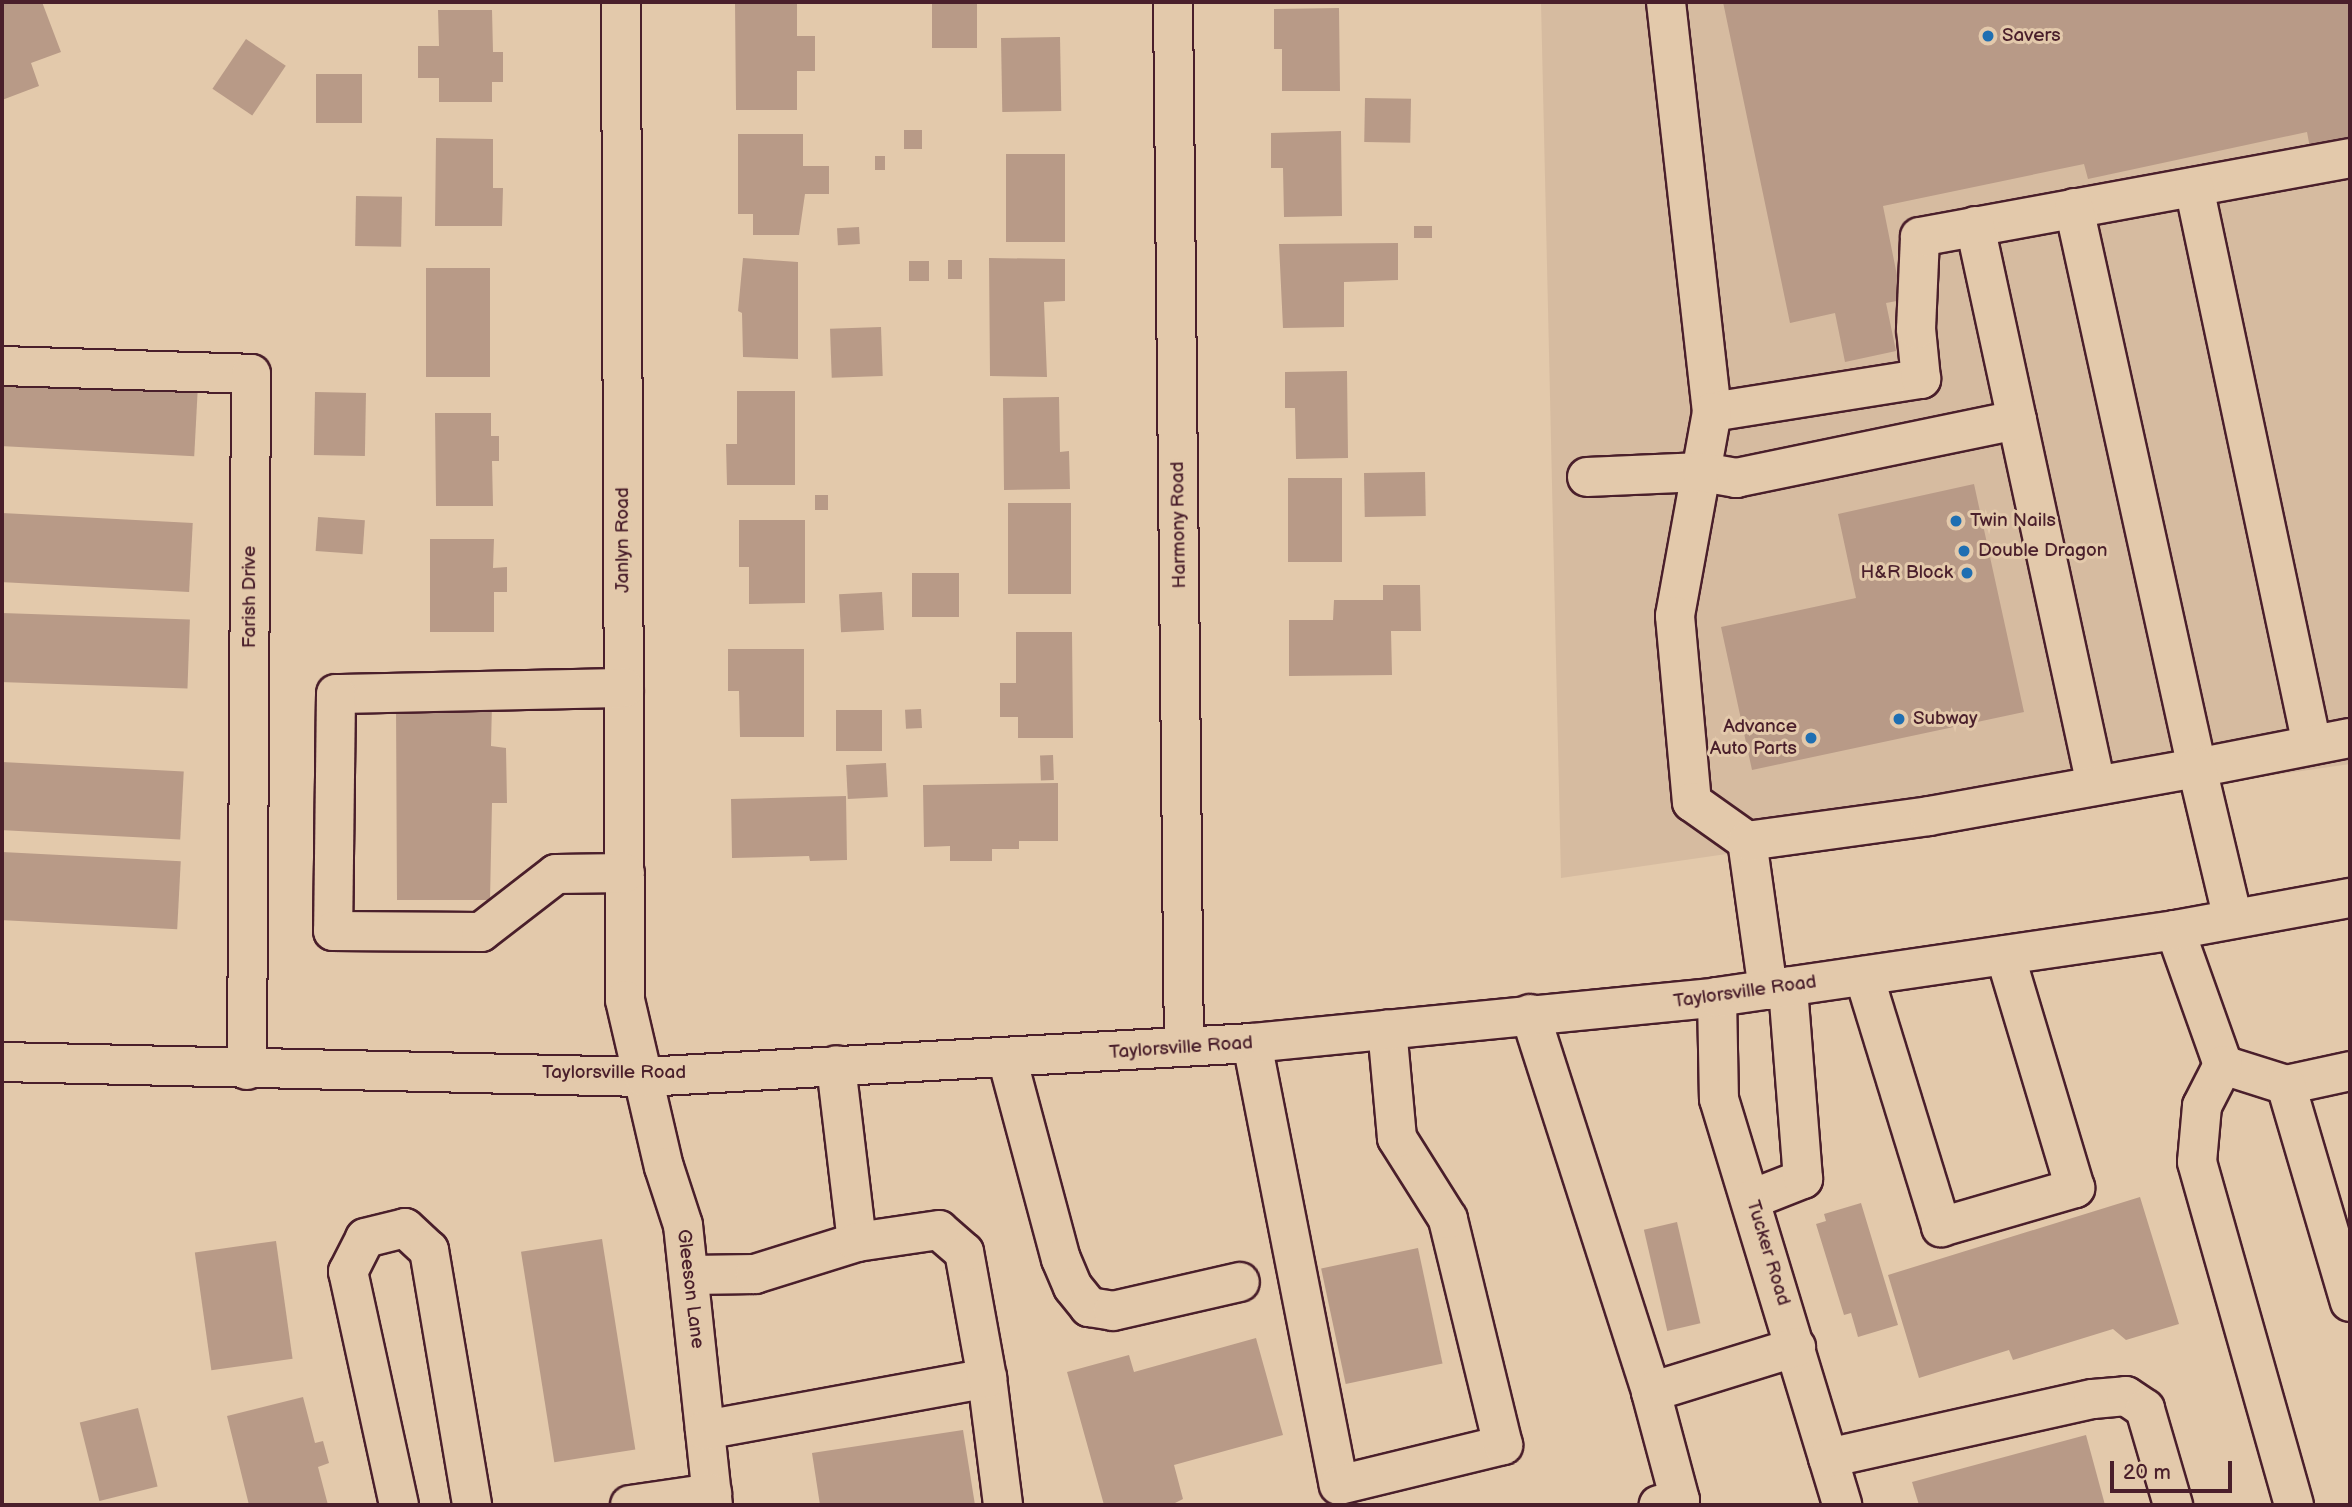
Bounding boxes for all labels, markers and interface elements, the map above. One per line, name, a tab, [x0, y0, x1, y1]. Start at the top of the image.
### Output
place label: Savers	[2002, 25, 2061, 47]
marker: Savers	[1980, 28, 1996, 44]
street label: Harmony Road	[1166, 461, 1192, 589]
street label: Janlyn Road	[612, 487, 634, 593]
place label: Twin Nails	[1970, 510, 2056, 532]
marker: Twin Nails	[1948, 513, 1964, 529]
place label: Double Dragon	[1978, 540, 2108, 562]
marker: Double Dragon	[1956, 543, 1972, 559]
street label: Farish Drive	[239, 546, 261, 648]
place label: H&R Block	[1861, 562, 1953, 584]
marker: H&R Block	[1959, 565, 1975, 581]
place label: Subway	[1913, 708, 1978, 730]
marker: Subway	[1891, 711, 1907, 727]
place label: Advance Auto Parts	[1710, 716, 1797, 760]
marker: Advance Auto Parts	[1803, 730, 1819, 746]
street label: Taylorsville Road	[1672, 971, 1818, 1013]
street label: Taylorsville Road	[1108, 1032, 1254, 1064]
street label: Taylorsville Road	[542, 1062, 686, 1084]
street label: Tucker Road	[1741, 1198, 1795, 1308]
street label: Gleeson Lane	[671, 1228, 709, 1350]
scale bar	[2114, 1448, 2236, 1492]
text: 20 m	[2123, 1460, 2171, 1485]

